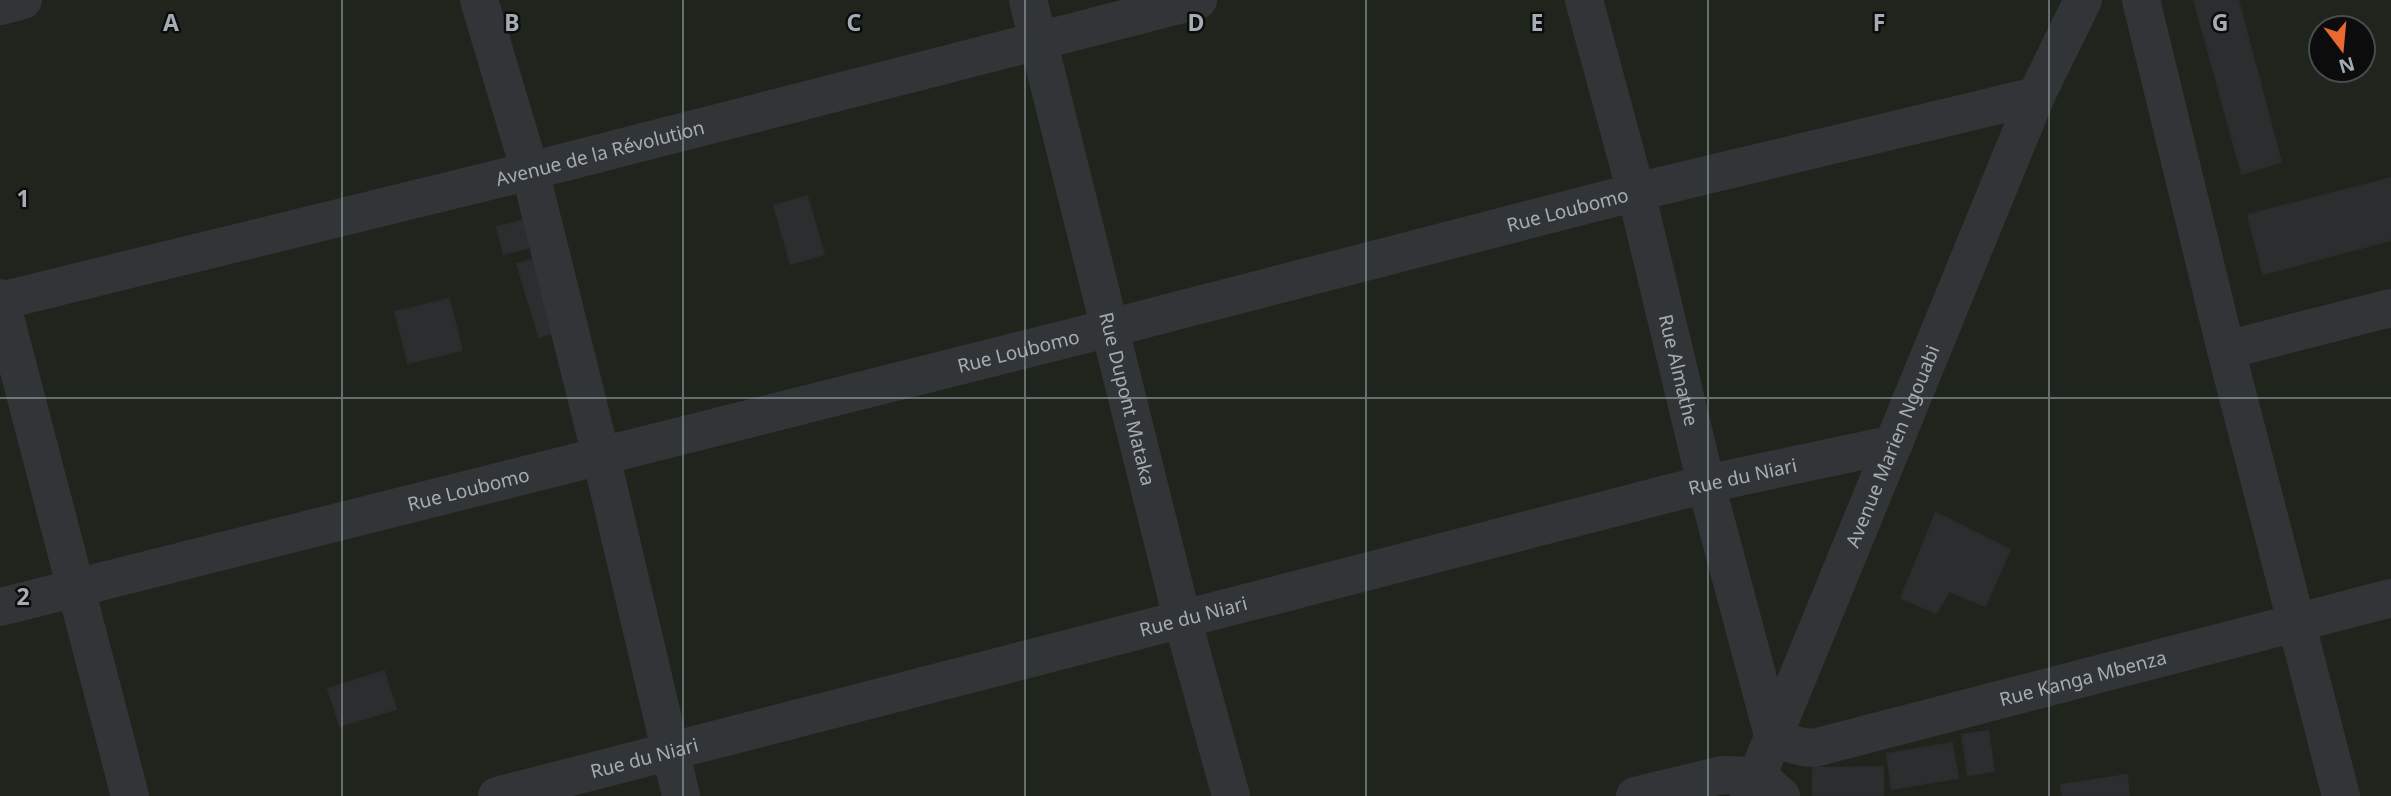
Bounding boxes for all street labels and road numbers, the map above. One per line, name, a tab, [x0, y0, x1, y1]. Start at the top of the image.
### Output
street label: Avenue de la Révolution	[493, 114, 707, 192]
street label: Rue Loubomo	[1504, 182, 1631, 238]
street label: Rue Dupont Mataka	[1093, 309, 1161, 488]
street label: Rue Almathe	[1653, 312, 1705, 429]
street label: Rue Loubomo	[955, 323, 1082, 379]
street label: Avenue Marien Ngouabi	[1839, 341, 1945, 551]
street label: Rue du Niari	[1685, 452, 1799, 501]
street label: Rue Loubomo	[405, 461, 532, 517]
street label: Rue du Niari	[1136, 590, 1250, 643]
street label: Rue Kanga Mbenza	[1996, 644, 2169, 712]
street label: Rue du Niari	[587, 732, 701, 784]

